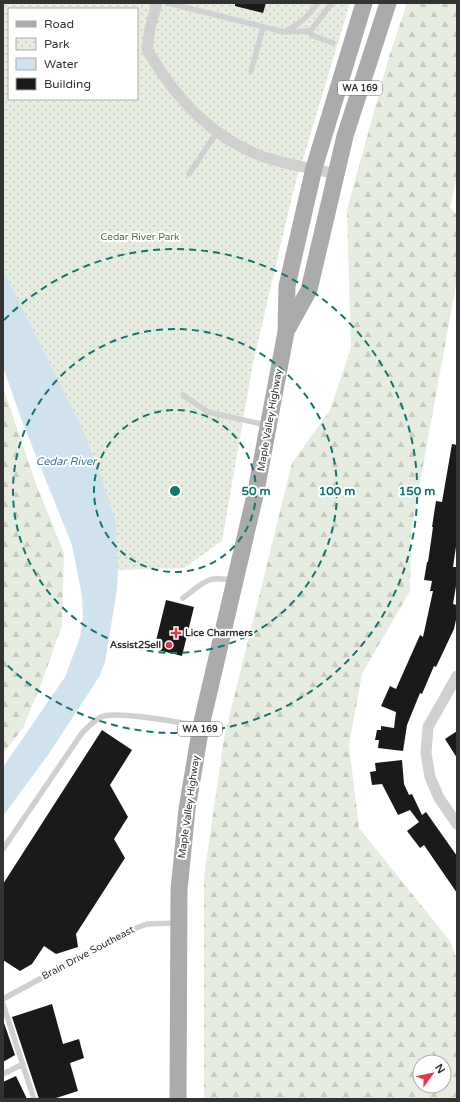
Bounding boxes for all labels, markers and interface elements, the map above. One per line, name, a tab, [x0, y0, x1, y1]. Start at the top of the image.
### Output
legend	[8, 8, 138, 100]
text: Road	[44, 17, 74, 31]
text: Park	[44, 37, 70, 51]
text: Water	[44, 57, 79, 71]
text: Building	[44, 77, 91, 91]
road number: WA 169	[338, 81, 382, 95]
park label: Cedar River Park	[100, 231, 180, 243]
street label: Maple Valley Highway	[255, 367, 285, 472]
water label: Cedar River	[36, 455, 98, 468]
centre of rings	[168, 484, 182, 498]
text: 50 m	[241, 484, 271, 498]
text: 100 m	[319, 484, 355, 498]
text: 150 m	[399, 484, 435, 498]
marker: Lice Charmers	[170, 627, 182, 639]
place label: Lice Charmers	[185, 627, 253, 639]
place label: Assist2Sell	[110, 639, 161, 651]
marker: Assist2Sell	[164, 640, 174, 650]
road number: WA 169	[178, 722, 222, 736]
street label: Maple Valley Highway	[176, 754, 202, 859]
street label: Brain Drive Southeast	[40, 923, 136, 982]
north arrow	[412, 1054, 452, 1094]
text: N	[432, 1062, 448, 1076]

